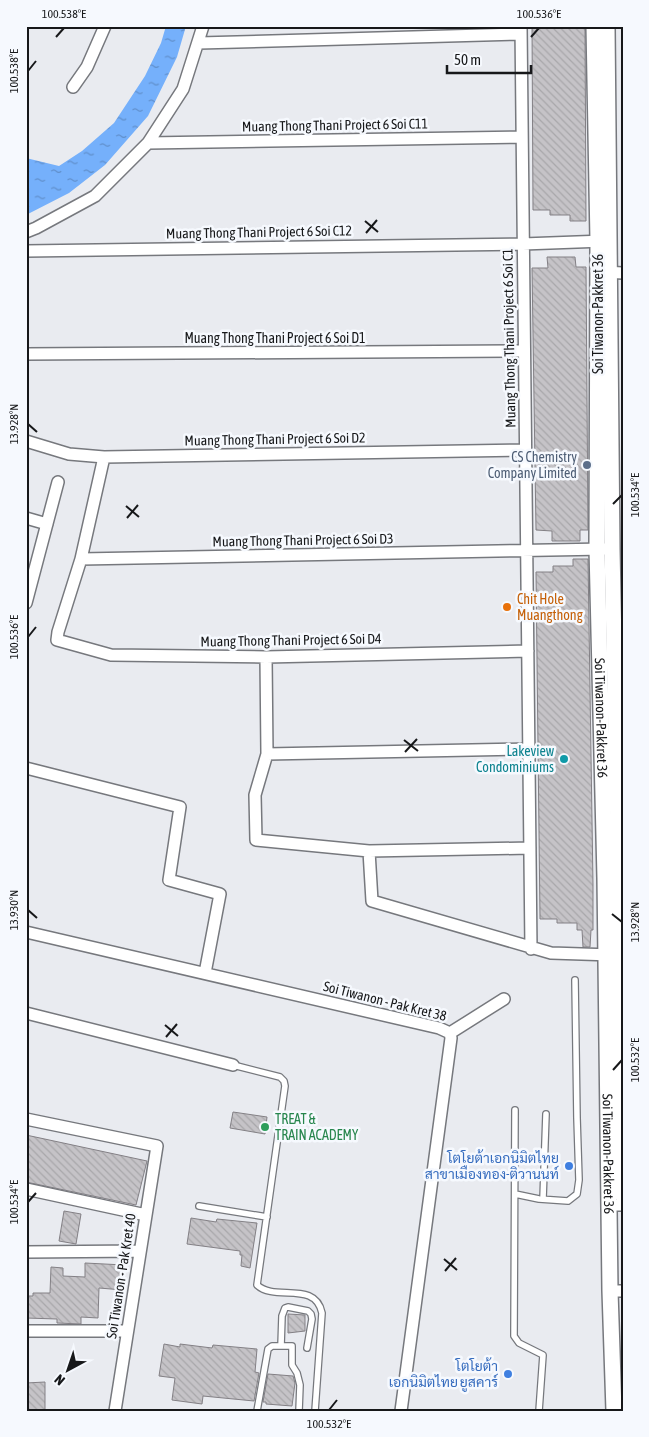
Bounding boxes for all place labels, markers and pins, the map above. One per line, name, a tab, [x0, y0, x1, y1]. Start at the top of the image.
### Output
place label: CS Chemistry Company Limited	[488, 449, 577, 481]
marker: CS Chemistry Company Limited	[581, 459, 593, 471]
place label: Chit Hole Muangthong	[517, 591, 583, 623]
marker: Chit Hole Muangthong	[501, 601, 513, 613]
place label: Lakeview Condominiums	[476, 743, 555, 775]
marker: Lakeview Condominiums	[558, 753, 570, 765]
place label: TREAT & TRAIN ACADEMY	[275, 1111, 359, 1143]
marker: TREAT & TRAIN ACADEMY	[259, 1121, 271, 1133]
place label: โตโยต้าเอกนิมิตไทย สาขาเมืองทอง-ติวานนท์	[425, 1149, 559, 1182]
marker: โตโยต้าเอกนิมิตไทย สาขาเมืองทอง-ติวานนท์	[563, 1160, 575, 1172]
place label: โตโยต้า เอกนิมิตไทย ยูสคาร์	[389, 1357, 498, 1392]
marker: โตโยต้า เอกนิมิตไทย ยูสคาร์	[502, 1368, 514, 1380]

